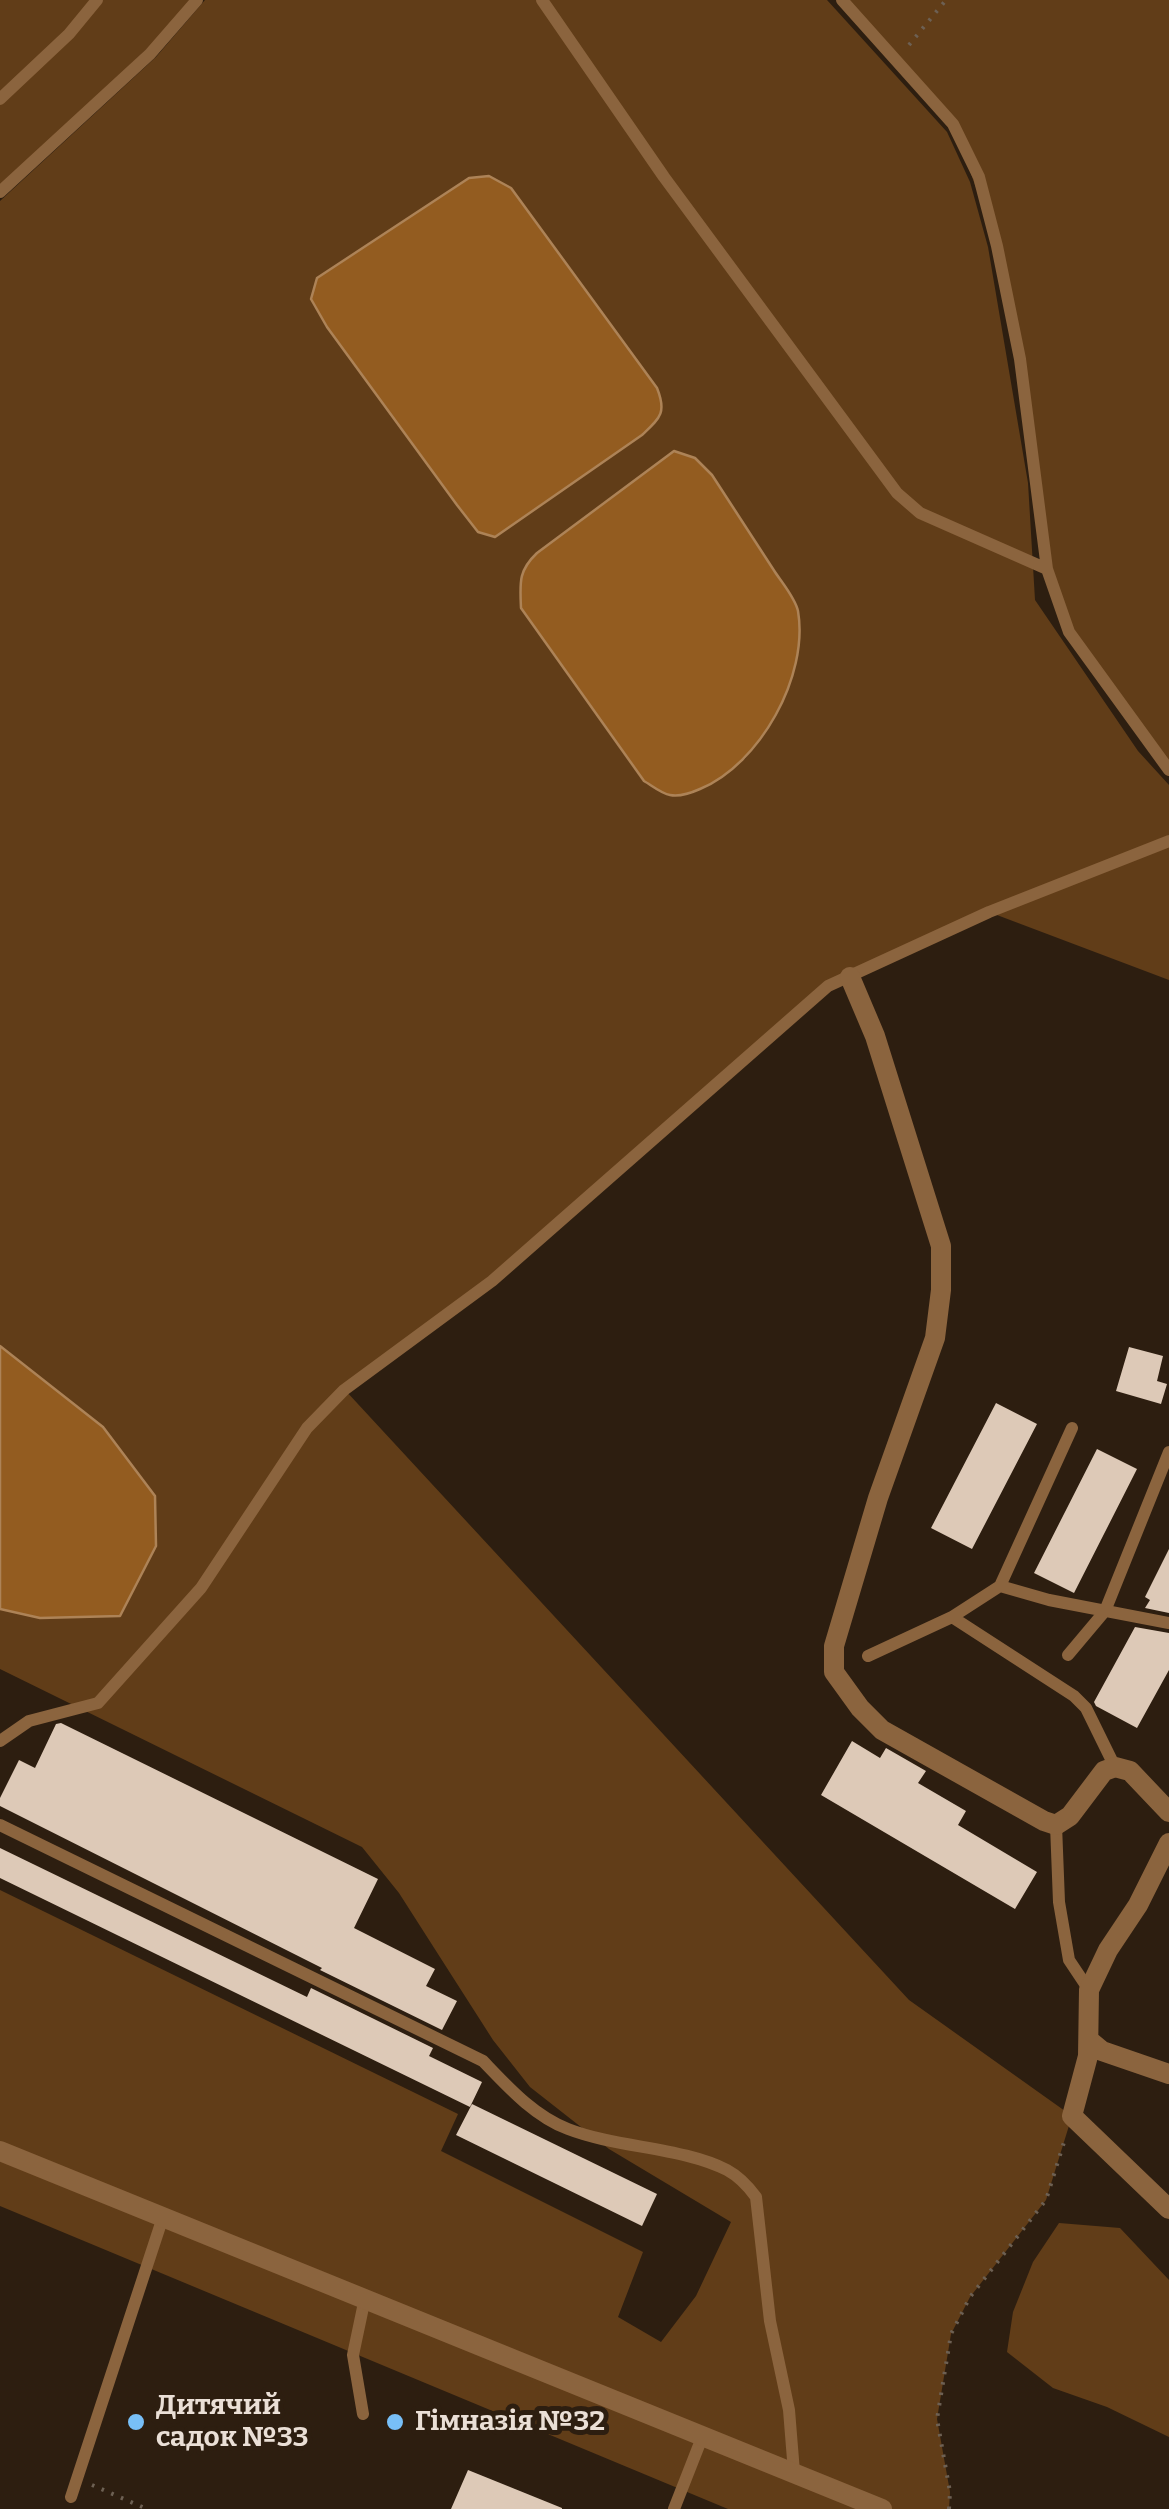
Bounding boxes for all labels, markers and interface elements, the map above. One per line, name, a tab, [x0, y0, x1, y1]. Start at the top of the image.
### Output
place label: Дитячий садок №33	[156, 2389, 309, 2455]
place label: Гімназія №32	[415, 2405, 605, 2439]
marker: Дитячий садок №33	[125, 2411, 147, 2433]
marker: Гімназія №32	[384, 2411, 406, 2433]

